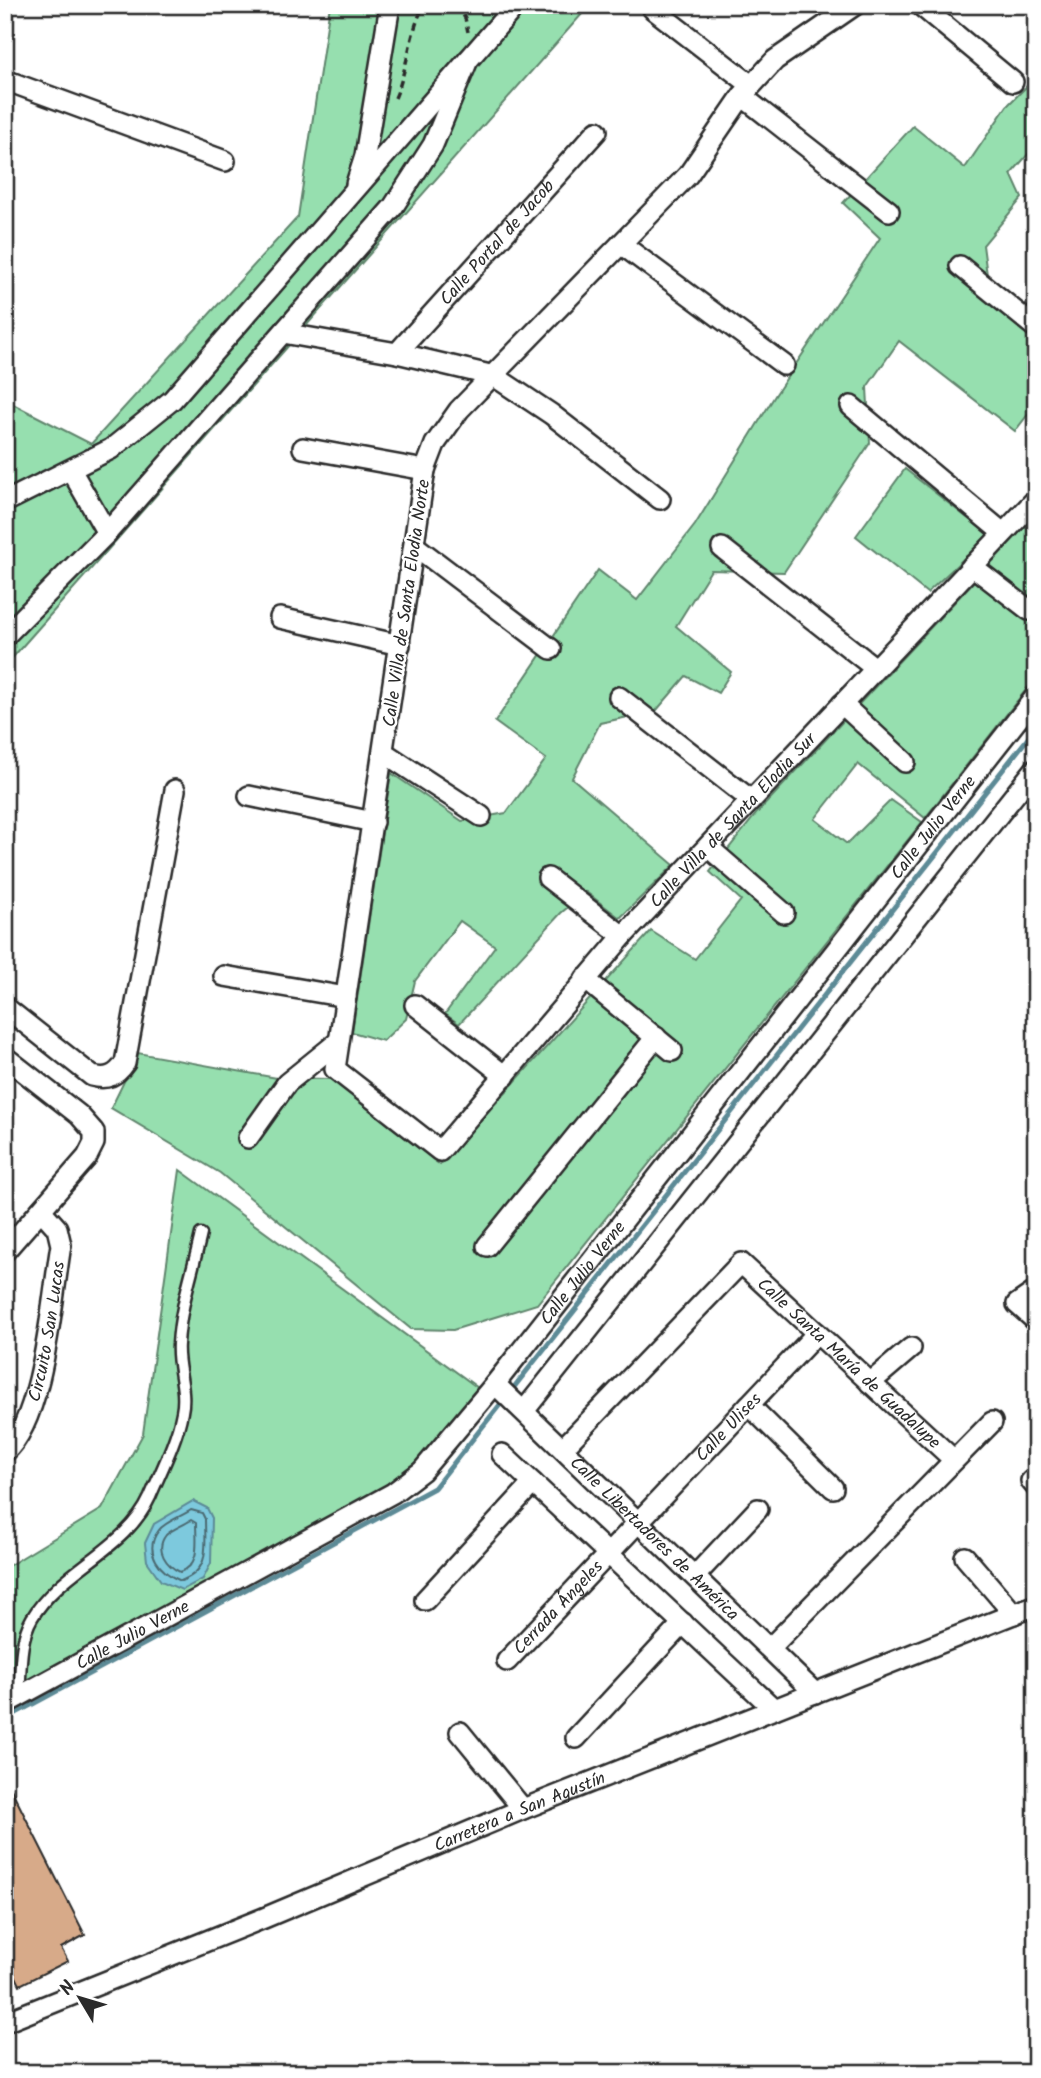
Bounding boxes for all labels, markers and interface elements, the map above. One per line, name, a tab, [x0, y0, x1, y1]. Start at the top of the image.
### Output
street label: Calle Portal de Jacob	[433, 173, 563, 313]
street label: Calle Villa de Santa Elodia Norte	[376, 478, 439, 729]
street label: Calle Villa de Santa Elodia Sur	[643, 726, 825, 916]
street label: Calle Julio Verne	[884, 770, 984, 887]
street label: Calle Julio Verne	[533, 1215, 634, 1332]
street label: Circuito San Lucas	[21, 1259, 74, 1405]
street label: Calle Santa María de Guadalupe	[749, 1271, 947, 1457]
street label: Calle Ulises	[689, 1386, 770, 1469]
street label: Calle Libertadores de América	[562, 1450, 745, 1629]
street label: Cerrada Ángeles	[507, 1554, 611, 1662]
street label: Calle Julio Verne	[71, 1593, 195, 1679]
street label: Carretera a San Agustín	[430, 1765, 610, 1861]
north arrow	[46, 1962, 116, 2032]
text: N	[53, 1975, 84, 2003]

